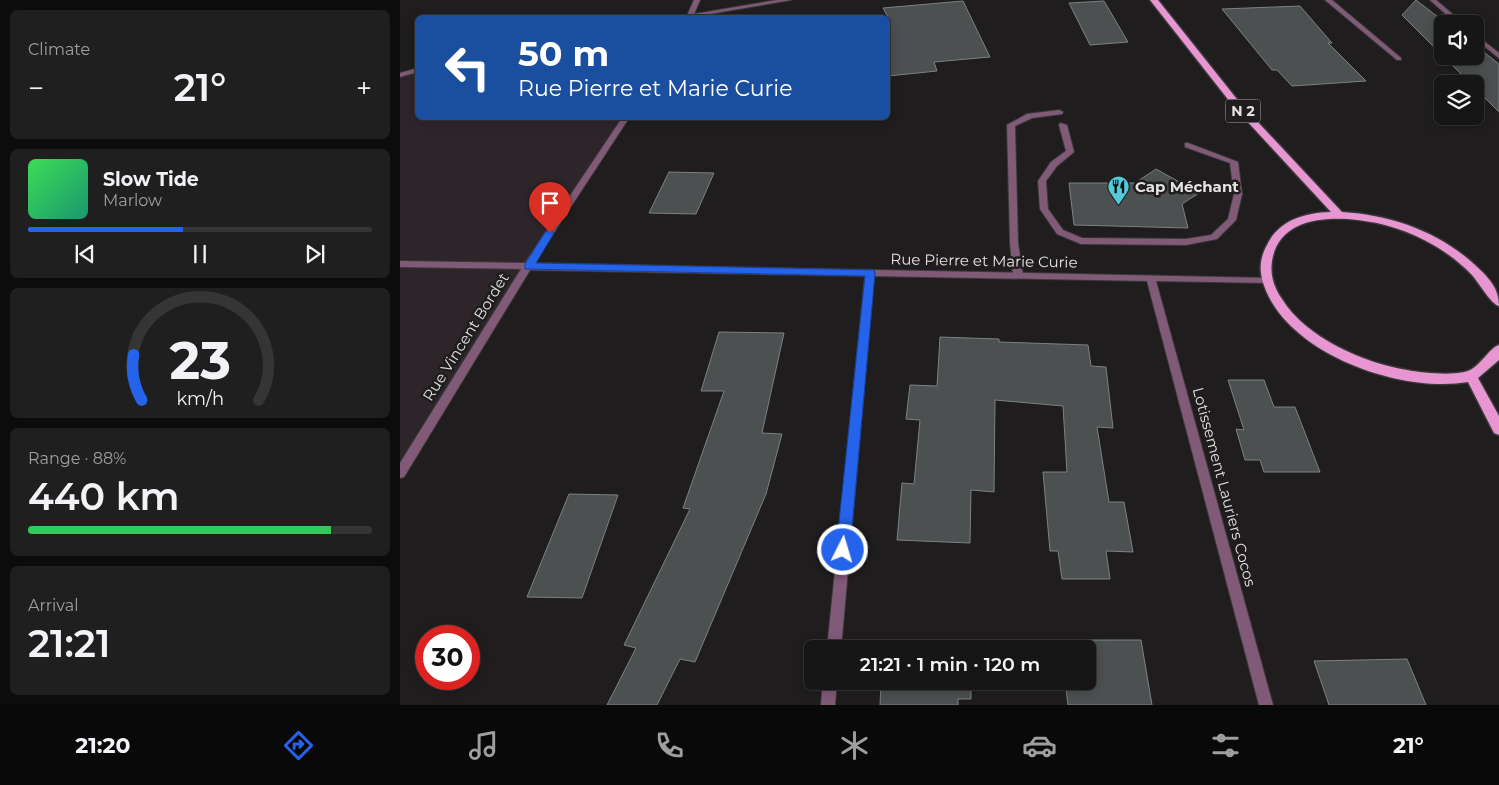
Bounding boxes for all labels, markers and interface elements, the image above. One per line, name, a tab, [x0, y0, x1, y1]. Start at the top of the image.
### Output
map controls	[1434, 15, 1484, 125]
button: sound	[1434, 15, 1484, 65]
text: 50 m	[518, 32, 609, 75]
icon: left	[435, 35, 500, 100]
text: Climate	[28, 40, 90, 59]
text: 21°	[174, 64, 226, 111]
text: −	[28, 71, 44, 105]
text: +	[356, 71, 372, 105]
text: Rue Pierre et Marie Curie	[518, 75, 792, 102]
button: layers	[1434, 75, 1484, 125]
road number: N 2	[1226, 100, 1260, 122]
text: Slow Tide	[103, 168, 199, 191]
restaurant icon: Cap Méchant	[1107, 175, 1131, 206]
place label: Cap Méchant	[1135, 177, 1239, 196]
pin	[529, 182, 571, 233]
icon: arrive	[536, 189, 564, 217]
text: Marlow	[103, 191, 162, 210]
icon: previous	[71, 240, 99, 268]
icon: pause	[186, 240, 214, 268]
icon: next	[301, 240, 329, 268]
street label: Rue Pierre et Marie Curie	[890, 249, 1078, 272]
street label: Rue Vincent Bordet	[418, 269, 513, 404]
text: 23	[169, 329, 231, 392]
street label: Lotissement Lauriers Cocos	[1189, 385, 1260, 589]
text: km/h	[176, 388, 224, 409]
text: Range · 88%	[28, 449, 126, 468]
text: 440 km	[28, 473, 180, 520]
position arrow	[816, 523, 868, 575]
text: Arrival	[28, 596, 78, 615]
text: 21:21	[28, 620, 110, 667]
speed limit sign: 30	[415, 625, 480, 690]
text: 21:21 · 1 min · 120 m	[860, 653, 1040, 676]
icon: directions	[281, 728, 316, 763]
icon: music	[466, 728, 501, 763]
icon: phone	[652, 728, 687, 763]
icon: climate	[837, 728, 872, 763]
icon: car	[1022, 728, 1057, 763]
icon: filters	[1208, 728, 1243, 763]
text: 21:20	[75, 732, 130, 759]
text: 21°	[1393, 732, 1424, 759]

